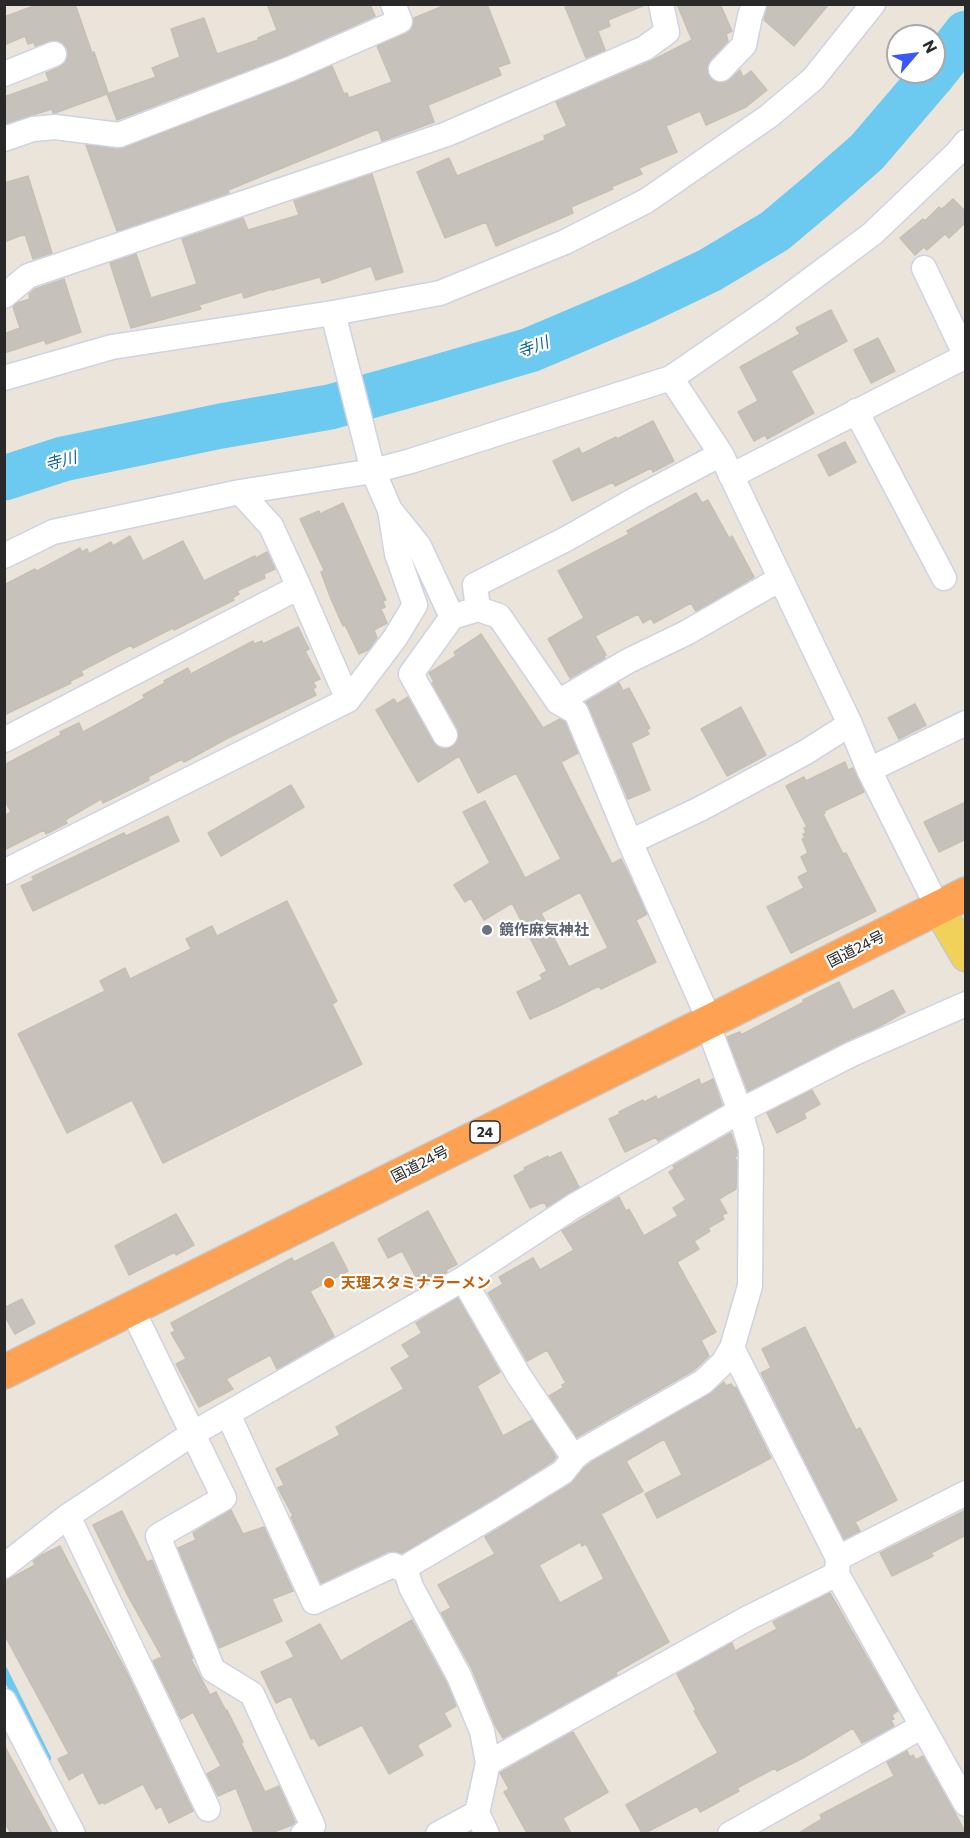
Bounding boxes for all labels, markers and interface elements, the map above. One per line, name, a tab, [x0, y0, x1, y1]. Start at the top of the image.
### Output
north arrow	[886, 24, 946, 84]
text: N	[919, 36, 942, 56]
water label: 寺川	[515, 333, 551, 361]
water label: 寺川	[43, 448, 79, 474]
place label: 鏡作麻気神社	[499, 921, 589, 939]
marker: 鏡作麻気神社	[480, 923, 494, 937]
street label: 国道24号	[824, 927, 888, 971]
road number: 24	[470, 1121, 500, 1143]
street label: 国道24号	[388, 1142, 452, 1186]
place label: 天理スタミナラーメン	[341, 1274, 491, 1292]
marker: 天理スタミナラーメン	[322, 1276, 336, 1290]

